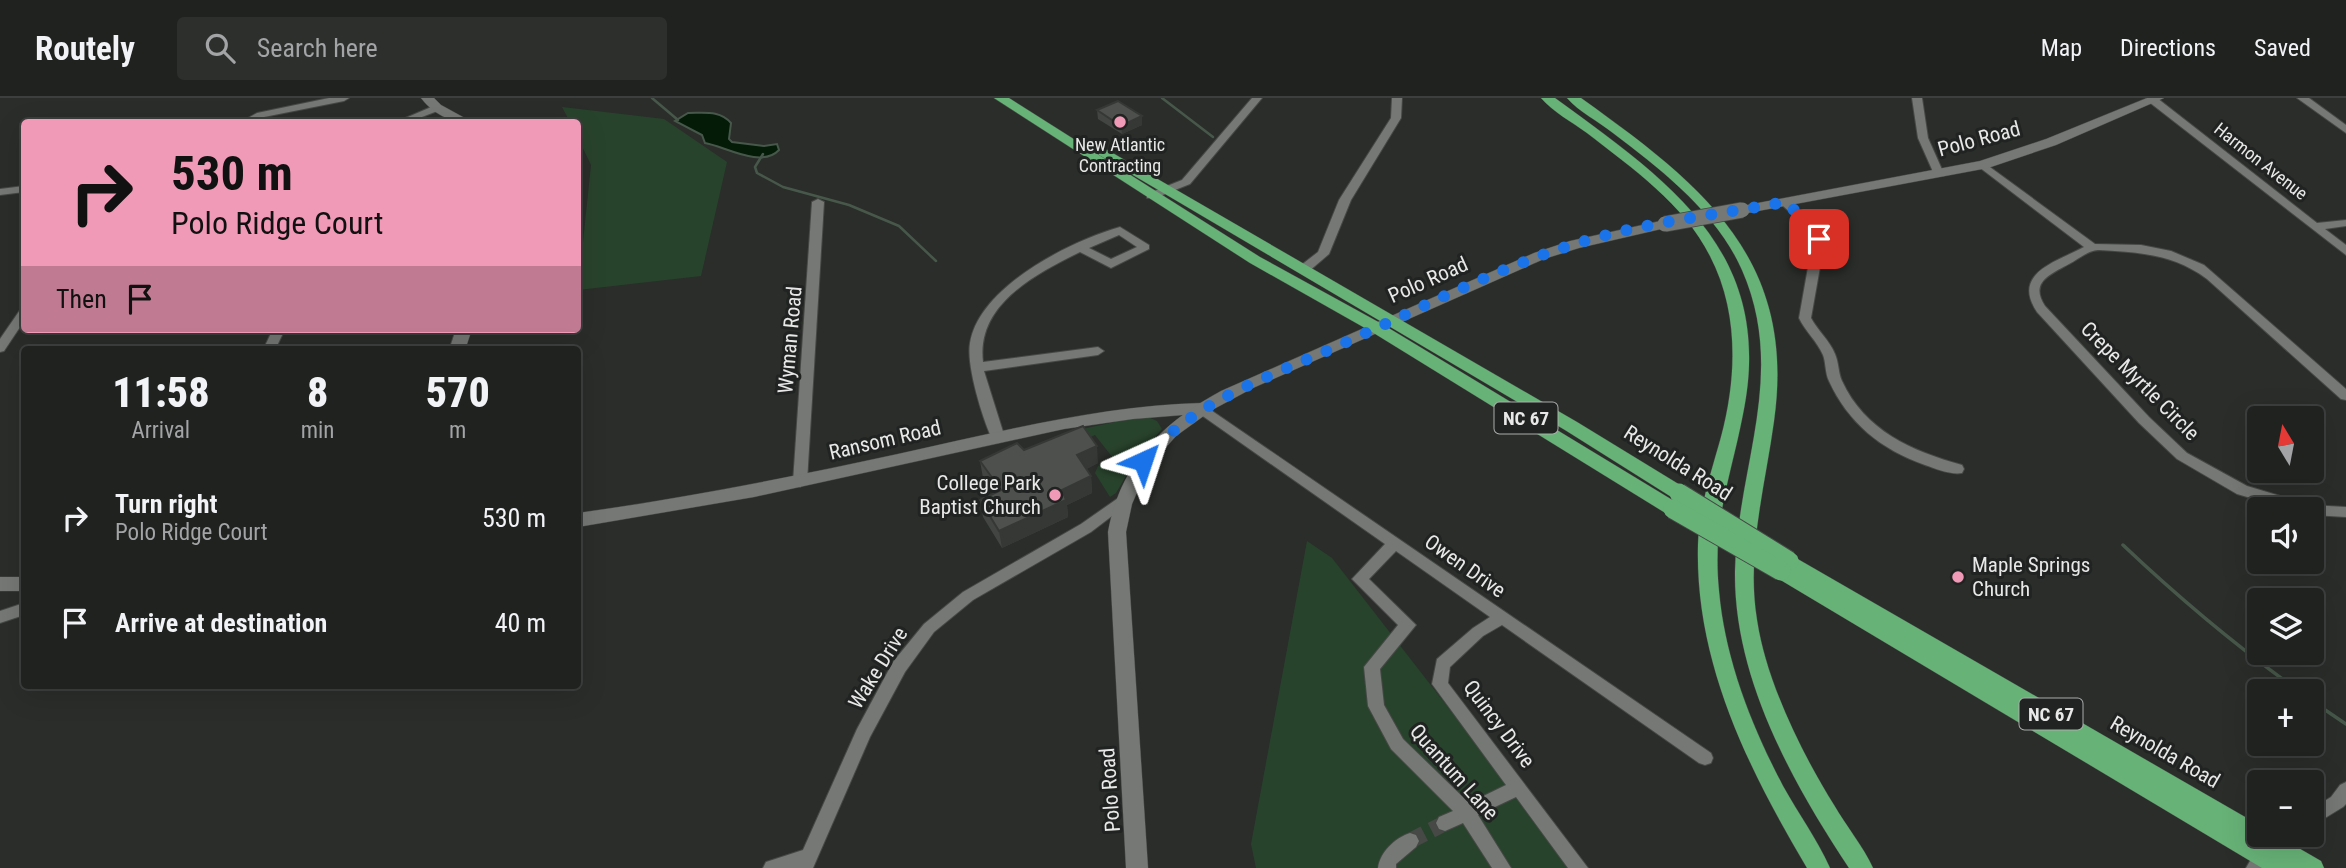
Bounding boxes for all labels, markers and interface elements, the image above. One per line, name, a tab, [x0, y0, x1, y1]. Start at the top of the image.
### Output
search box	[177, 17, 667, 80]
text: Routely	[35, 29, 135, 68]
icon: search	[201, 29, 239, 67]
text: Search here	[257, 33, 378, 63]
text: Map	[2041, 34, 2082, 62]
text: Directions	[2120, 34, 2216, 62]
text: Saved	[2254, 34, 2311, 62]
marker: New Atlantic Contracting	[1112, 114, 1128, 130]
street label: Polo Road	[1935, 116, 2023, 162]
street label: Harmon Avenue	[2210, 118, 2312, 204]
place label: New Atlantic Contracting	[1075, 134, 1165, 176]
text: 530 m	[171, 145, 293, 202]
icon: right	[56, 147, 147, 238]
text: Polo Ridge Court	[171, 204, 383, 242]
pin	[1789, 209, 1849, 269]
icon: arrive	[1800, 220, 1838, 258]
street label: Polo Road	[1385, 252, 1471, 308]
icon: arrive	[121, 280, 159, 318]
text: Then	[56, 284, 107, 314]
street label: Wyman Road	[773, 285, 807, 395]
street label: Crepe Myrtle Circle	[2076, 317, 2204, 445]
text: 11:58	[112, 368, 209, 417]
text: 8	[307, 368, 328, 417]
text: 570	[426, 368, 490, 417]
road number: NC 67	[1494, 402, 1558, 434]
north arrow	[2247, 406, 2324, 483]
map controls	[2247, 406, 2324, 847]
street label: Ransom Road	[827, 415, 943, 465]
text: Arrival	[132, 417, 190, 444]
text: min	[301, 417, 334, 444]
text: m	[449, 417, 466, 444]
street label: Reynolda Road	[1620, 420, 1736, 506]
position arrow	[1106, 424, 1180, 498]
place label: College Park Baptist Church	[919, 471, 1042, 519]
marker: College Park Baptist Church	[1047, 487, 1063, 503]
text: Turn right	[115, 489, 217, 519]
button: sound	[2247, 497, 2324, 574]
icon: right	[56, 499, 94, 537]
text: 530 m	[482, 503, 546, 533]
text: Polo Ridge Court	[115, 519, 268, 546]
street label: Owen Drive	[1420, 529, 1510, 603]
place label: Maple Springs Church	[1972, 553, 2090, 601]
marker: Maple Springs Church	[1950, 569, 1966, 585]
button: layers	[2247, 588, 2324, 665]
icon: arrive	[56, 604, 94, 642]
text: Arrive at destination	[115, 608, 327, 638]
text: 40 m	[495, 608, 546, 638]
street label: Wake Drive	[844, 623, 913, 713]
street label: Quincy Drive	[1458, 676, 1540, 772]
button: +	[2247, 679, 2324, 756]
road number: NC 67	[2020, 698, 2082, 730]
street label: Reynolda Road	[2106, 711, 2224, 793]
street label: Quantum Lane	[1405, 719, 1503, 825]
street label: Polo Road	[1095, 747, 1125, 833]
button: −	[2247, 770, 2324, 847]

